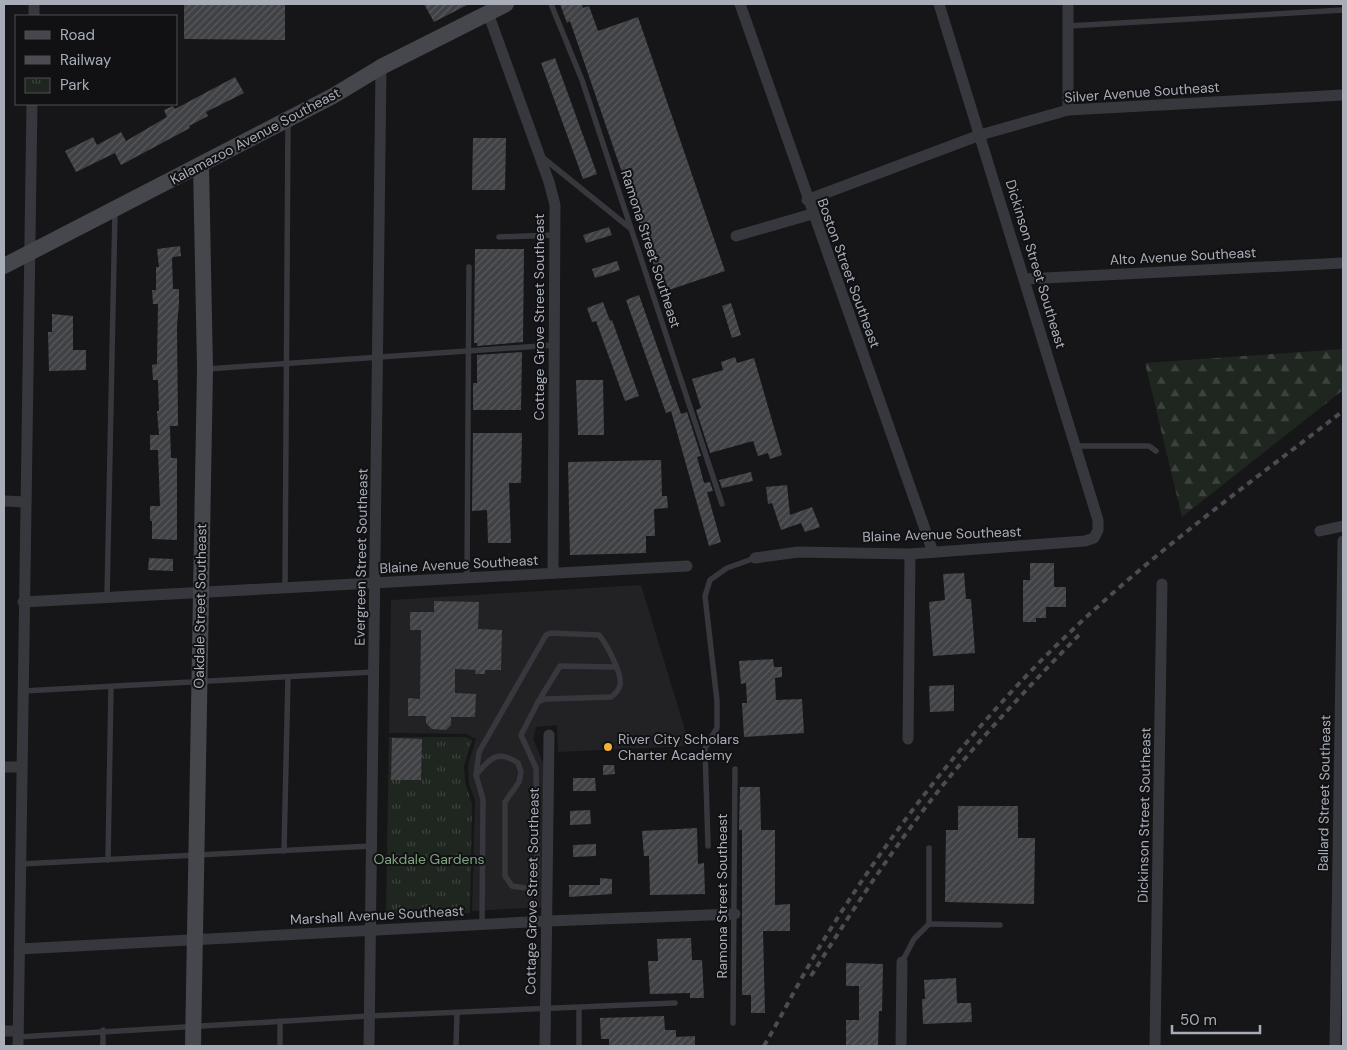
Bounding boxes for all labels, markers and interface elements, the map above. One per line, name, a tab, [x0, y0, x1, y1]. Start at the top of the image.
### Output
legend	[15, 15, 178, 105]
text: Road	[60, 25, 95, 45]
text: Railway	[60, 50, 112, 70]
text: Park	[60, 75, 90, 95]
street label: Silver Avenue Southeast	[1064, 78, 1220, 106]
street label: Kalamazoo Avenue Southeast	[167, 83, 343, 189]
street label: Ramona Street Southeast	[617, 168, 685, 330]
street label: Dickinson Street Southeast	[1002, 177, 1070, 351]
street label: Boston Street Southeast	[814, 196, 884, 350]
street label: Cottage Grove Street Southeast	[530, 213, 548, 421]
street label: Alto Avenue Southeast	[1109, 243, 1257, 269]
street label: Evergreen Street Southeast	[350, 468, 372, 646]
street label: Blaine Avenue Southeast	[862, 522, 1022, 546]
street label: Oakdale Street Southeast	[190, 523, 210, 689]
street label: Blaine Avenue Southeast	[379, 551, 539, 577]
street label: Ballard Street Southeast	[1314, 715, 1334, 871]
street label: Dickinson Street Southeast	[1133, 727, 1155, 903]
place label: River City Scholars Charter Academy	[618, 730, 739, 764]
marker: River City Scholars Charter Academy	[602, 741, 614, 753]
street label: Cottage Grove Street Southeast	[521, 787, 543, 995]
street label: Ramona Street Southeast	[713, 813, 731, 979]
park label: Oakdale Gardens	[373, 850, 485, 868]
street label: Marshall Avenue Southeast	[289, 901, 465, 929]
scale bar	[1172, 1002, 1260, 1034]
text: 50 m	[1180, 1010, 1217, 1030]

